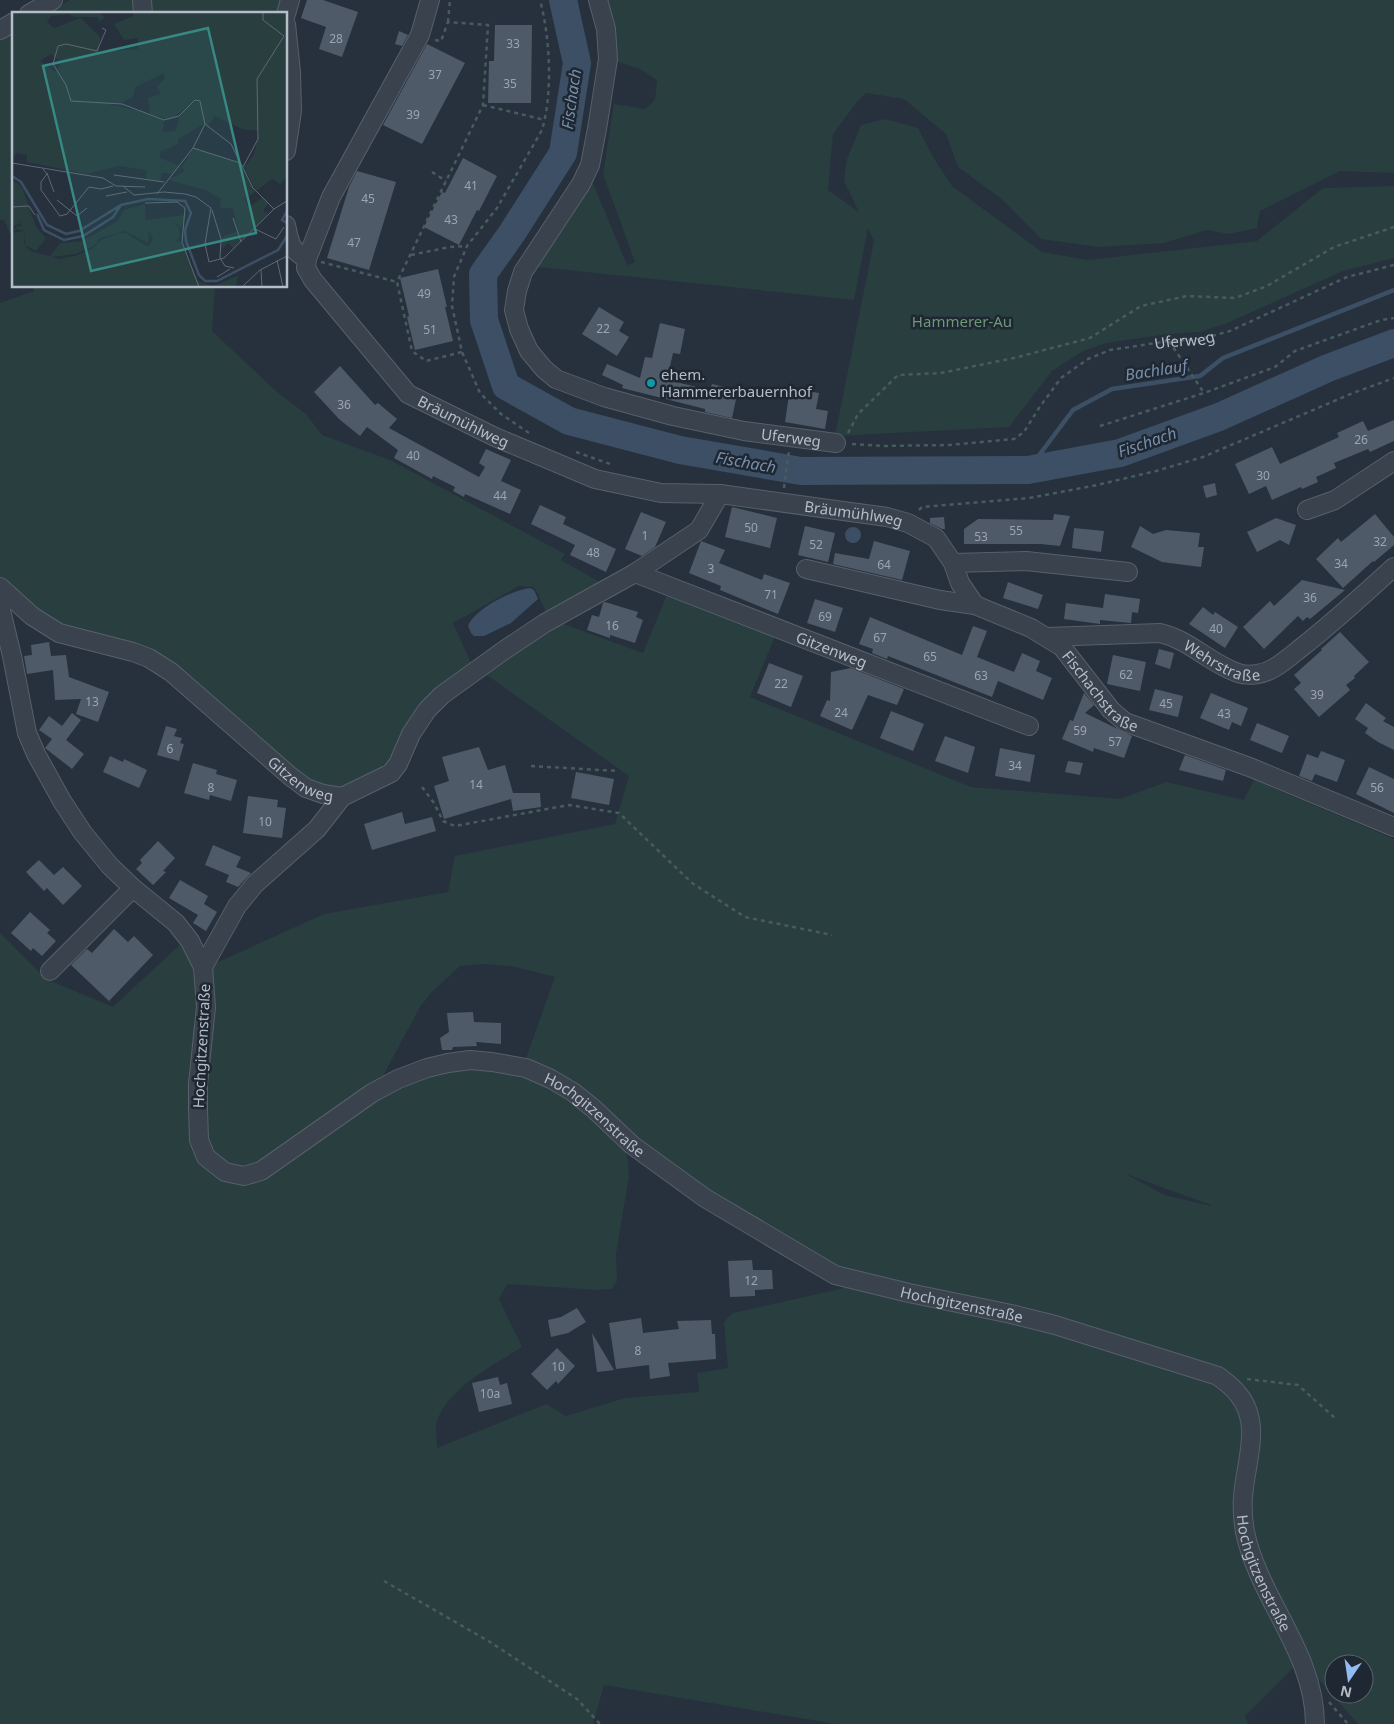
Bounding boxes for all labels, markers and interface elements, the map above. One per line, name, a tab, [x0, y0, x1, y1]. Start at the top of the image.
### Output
inset map	[12, 12, 288, 288]
house number: 28	[329, 30, 343, 47]
house number: 33	[506, 35, 520, 52]
house number: 37	[428, 66, 442, 83]
water label: Fischach	[556, 67, 586, 131]
house number: 35	[503, 75, 517, 92]
house number: 39	[406, 106, 420, 123]
house number: 41	[464, 177, 478, 194]
house number: 45	[361, 190, 375, 207]
house number: 43	[444, 211, 458, 228]
house number: 47	[347, 234, 361, 251]
house number: 49	[417, 285, 431, 302]
park label: Hammerer-Au	[912, 311, 1012, 331]
house number: 22	[596, 320, 610, 337]
house number: 51	[423, 321, 437, 338]
street label: Uferweg	[1153, 326, 1217, 353]
water label: Bachlauf	[1123, 354, 1192, 386]
place label: ehem. Hammererbauernhof	[661, 364, 813, 401]
marker: ehem. Hammererbauernhof	[645, 377, 657, 389]
street label: Bräumühlweg	[415, 390, 512, 452]
house number: 36	[337, 396, 351, 413]
water label: Fischach	[1115, 422, 1179, 462]
street label: Uferweg	[760, 423, 822, 451]
house number: 26	[1354, 431, 1368, 448]
water label: Fischach	[714, 446, 778, 478]
house number: 40	[406, 447, 420, 464]
house number: 30	[1256, 467, 1270, 484]
house number: 44	[493, 487, 507, 504]
street label: Bräumühlweg	[803, 496, 905, 531]
house number: 50	[744, 519, 758, 536]
house number: 55	[1009, 522, 1023, 539]
house number: 1	[642, 527, 648, 544]
house number: 53	[974, 528, 988, 545]
house number: 32	[1373, 533, 1387, 550]
house number: 52	[809, 536, 823, 553]
house number: 48	[586, 544, 600, 561]
house number: 34	[1334, 555, 1348, 572]
house number: 64	[877, 556, 891, 573]
house number: 3	[708, 560, 715, 577]
house number: 71	[764, 586, 778, 603]
house number: 36	[1303, 589, 1317, 606]
house number: 69	[818, 608, 832, 625]
house number: 16	[605, 617, 619, 634]
house number: 40	[1209, 620, 1223, 637]
street label: Gitzenweg	[793, 627, 870, 672]
house number: 67	[873, 629, 887, 646]
street label: Wehrstraße	[1180, 635, 1261, 685]
street label: Fischachstraße	[1058, 646, 1141, 736]
house number: 65	[923, 648, 937, 665]
house number: 62	[1119, 666, 1133, 683]
house number: 63	[974, 667, 988, 684]
house number: 22	[774, 675, 788, 692]
house number: 39	[1310, 686, 1324, 703]
house number: 13	[85, 693, 99, 710]
house number: 45	[1159, 695, 1173, 712]
house number: 24	[834, 704, 848, 721]
house number: 43	[1217, 705, 1231, 722]
house number: 59	[1073, 722, 1087, 739]
house number: 57	[1108, 733, 1122, 750]
house number: 6	[167, 740, 174, 757]
street label: Gitzenweg	[264, 751, 335, 806]
house number: 34	[1008, 757, 1022, 774]
house number: 14	[469, 776, 483, 793]
house number: 8	[208, 779, 215, 796]
house number: 56	[1370, 779, 1384, 796]
house number: 10	[258, 813, 272, 830]
street label: Hochgitzenstraße	[188, 983, 214, 1109]
street label: Hochgitzenstraße	[541, 1067, 649, 1161]
house number: 12	[744, 1272, 758, 1289]
street label: Hochgitzenstraße	[898, 1281, 1025, 1327]
house number: 8	[635, 1342, 642, 1359]
house number: 10	[551, 1358, 565, 1375]
house number: 10a	[480, 1385, 500, 1402]
street label: Hochgitzenstraße	[1233, 1514, 1296, 1635]
north arrow	[1324, 1654, 1374, 1704]
text: N	[1338, 1682, 1354, 1703]

